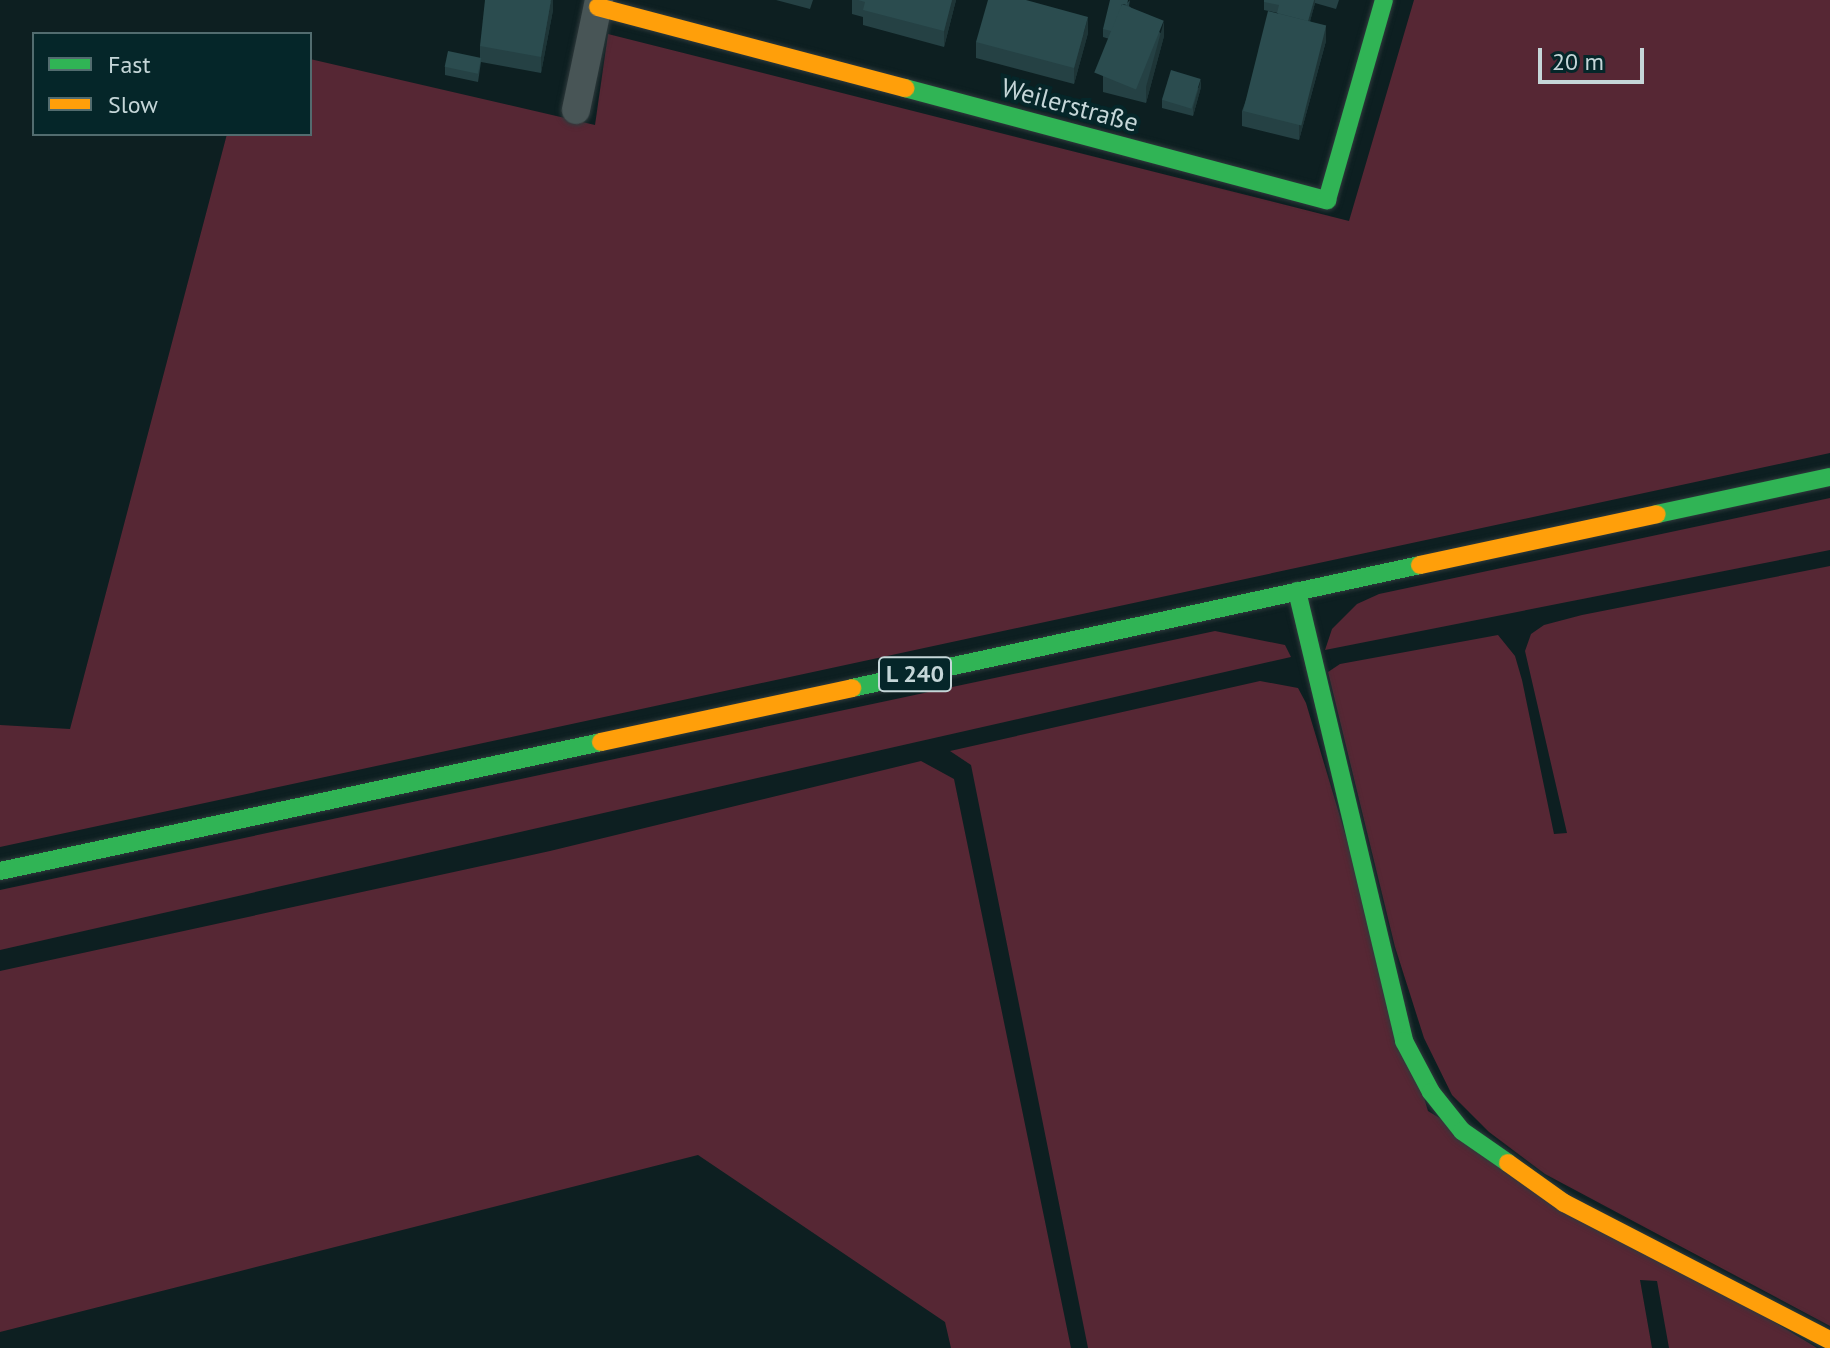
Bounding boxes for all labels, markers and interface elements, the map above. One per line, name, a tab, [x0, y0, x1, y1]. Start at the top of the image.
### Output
legend	[32, 32, 312, 136]
scale bar	[1542, 32, 1648, 82]
text: 20 m	[1552, 46, 1604, 77]
text: Fast	[108, 49, 151, 80]
street label: Weilerstraße	[998, 72, 1142, 138]
text: Slow	[108, 89, 158, 120]
road number: L 240	[877, 654, 953, 694]

